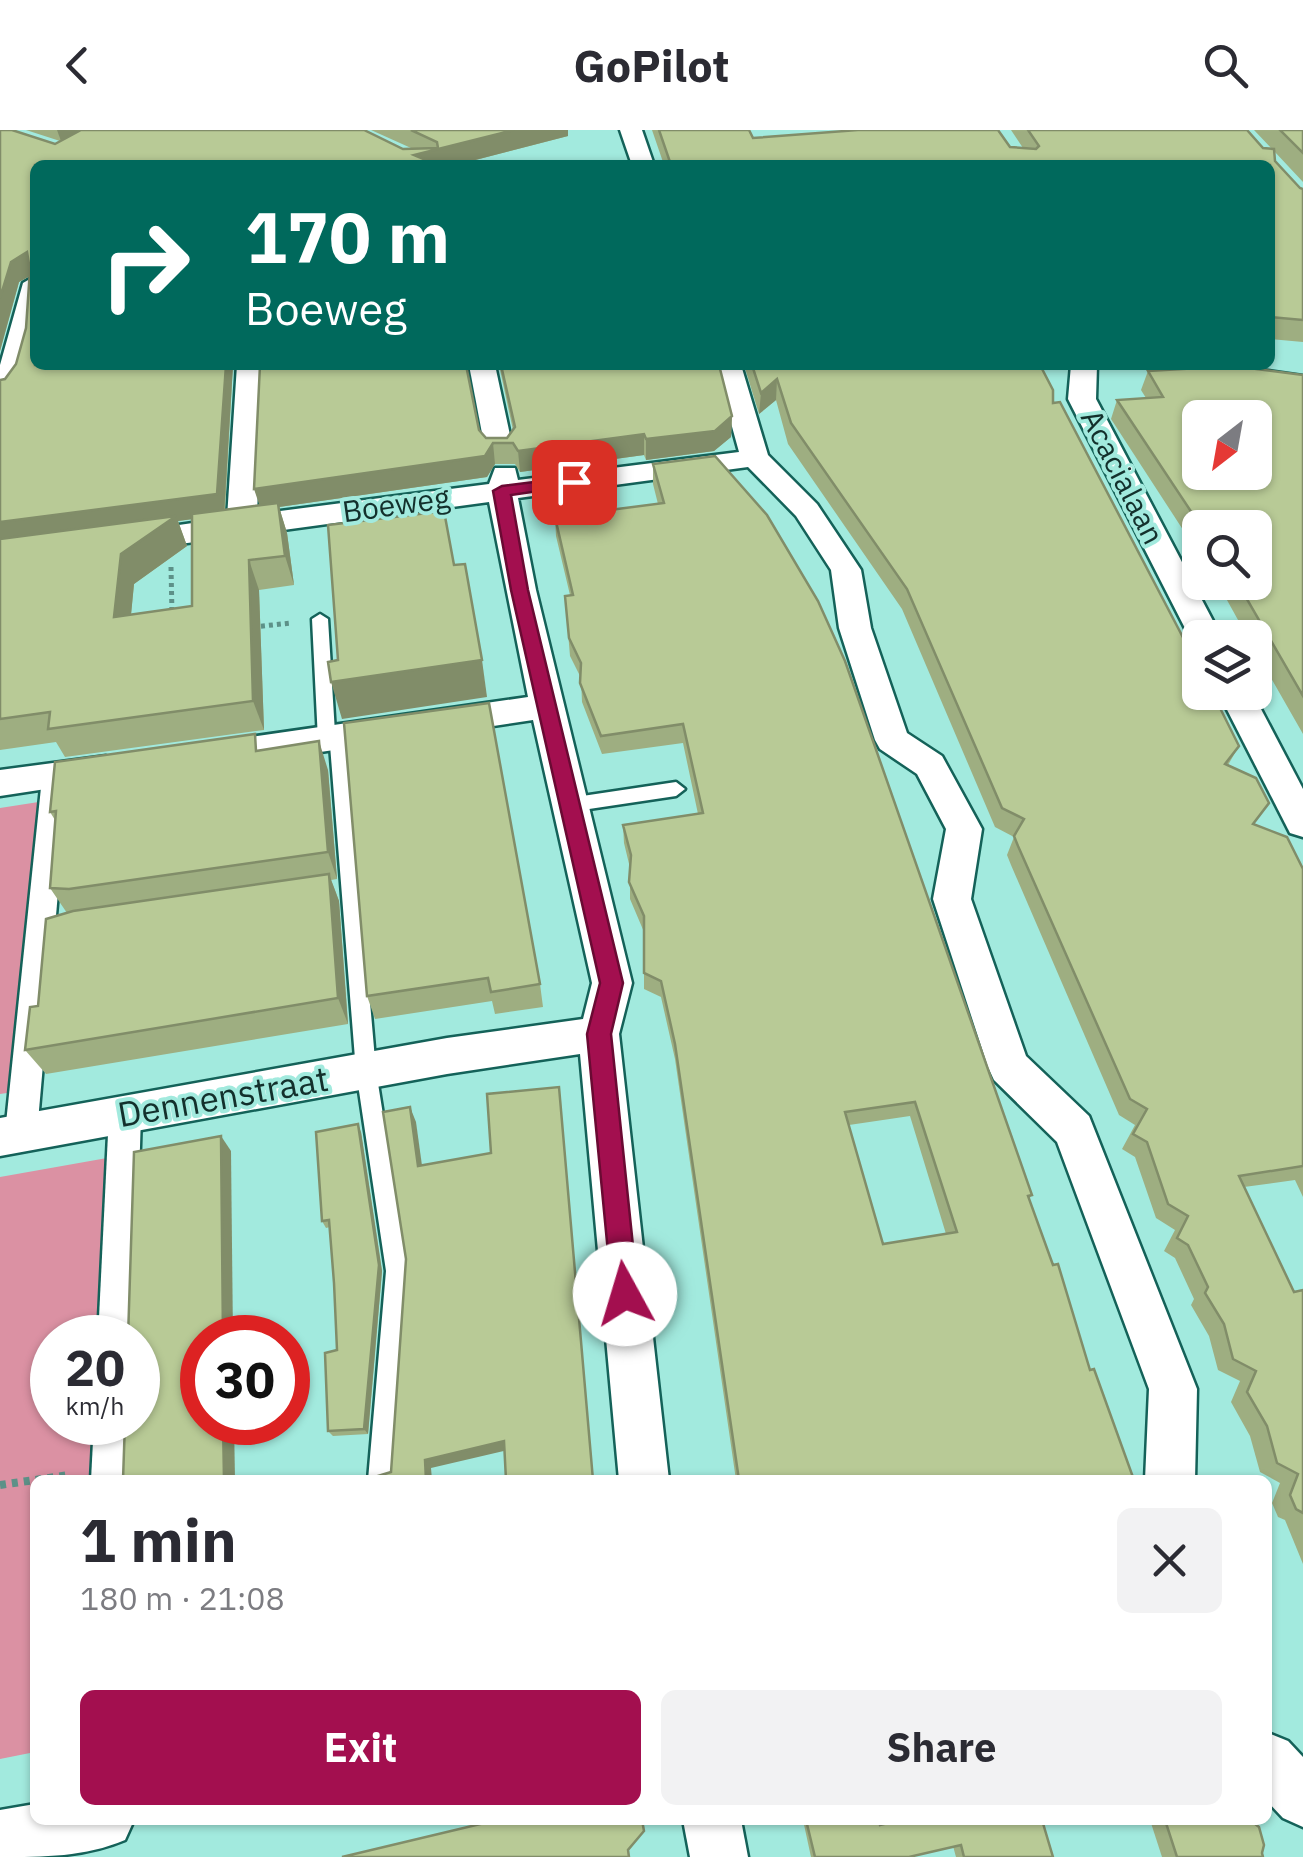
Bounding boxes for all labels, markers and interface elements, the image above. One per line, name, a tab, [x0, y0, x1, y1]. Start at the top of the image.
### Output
text: GoPilot	[573, 36, 730, 94]
icon: back	[50, 38, 105, 93]
icon: search	[1198, 38, 1253, 93]
text: 170 m	[245, 191, 450, 282]
icon: right	[80, 200, 210, 330]
text: Boeweg	[245, 279, 407, 337]
north arrow	[1182, 400, 1272, 490]
map controls	[1182, 400, 1272, 710]
street label: Acacialaan	[1073, 402, 1174, 550]
pin	[532, 440, 617, 525]
icon: arrive	[547, 455, 602, 510]
street label: Boeweg	[340, 477, 452, 530]
button: search	[1182, 510, 1272, 600]
button: layers	[1182, 620, 1272, 710]
street label: Dennenstraat	[114, 1055, 332, 1137]
position arrow	[573, 1242, 677, 1346]
speed limit sign: 30	[180, 1315, 310, 1445]
text: 20	[65, 1335, 125, 1400]
text: km/h	[66, 1389, 124, 1422]
text: 1 min	[80, 1500, 237, 1579]
button: close	[1117, 1508, 1222, 1613]
text: 180 m · 21:08	[80, 1577, 285, 1619]
button: Exit	[80, 1690, 641, 1805]
button: Share	[661, 1690, 1222, 1805]

